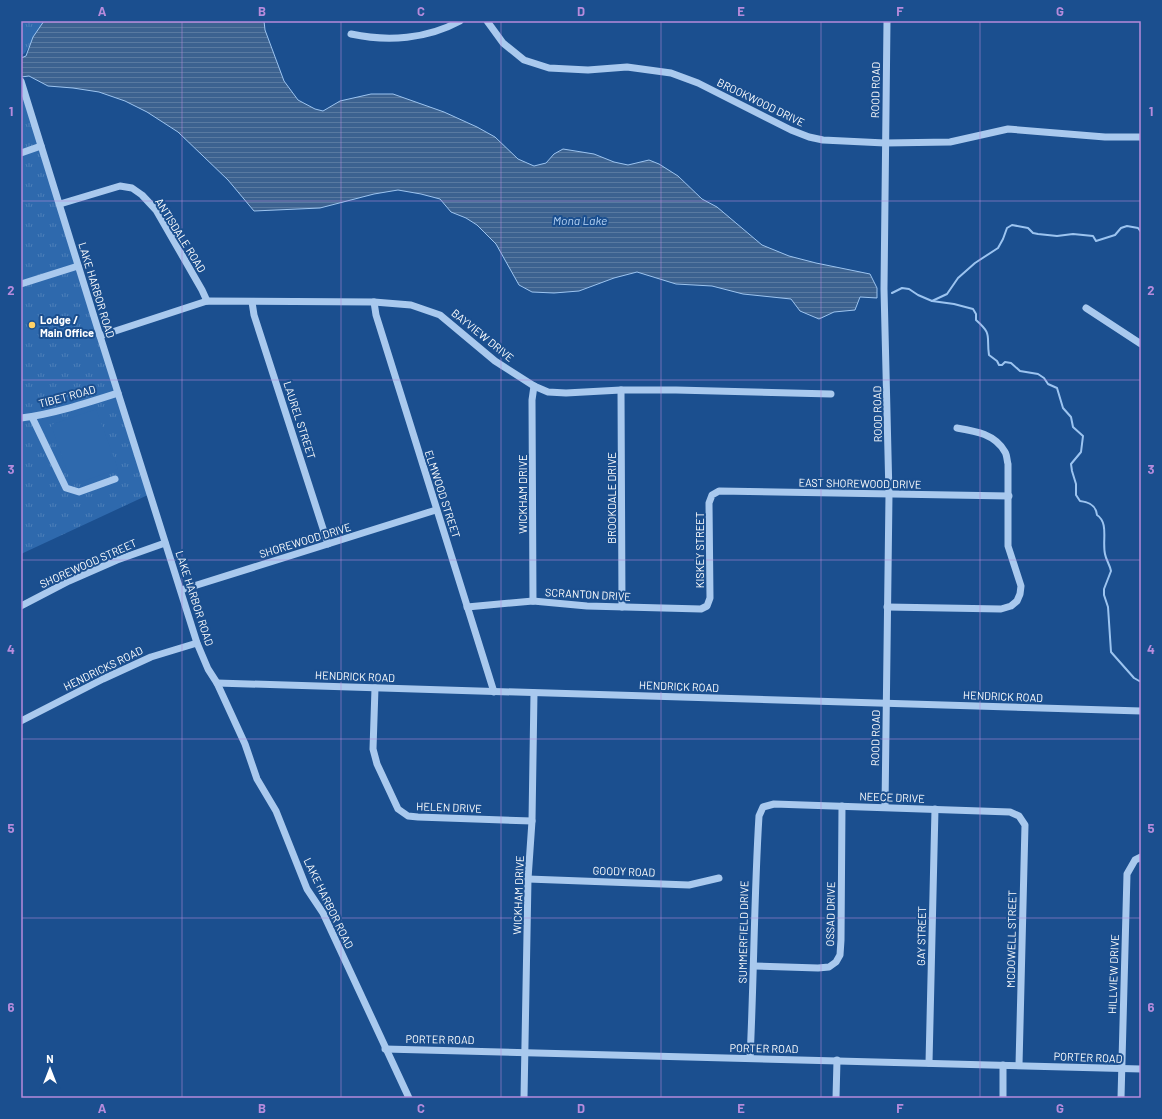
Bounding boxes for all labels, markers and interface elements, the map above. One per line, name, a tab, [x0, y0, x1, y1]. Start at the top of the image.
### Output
text: A	[98, 3, 107, 19]
text: B	[258, 3, 266, 19]
text: C	[417, 3, 425, 19]
text: D	[577, 3, 585, 19]
text: E	[737, 3, 745, 19]
text: F	[896, 3, 904, 19]
text: G	[1056, 3, 1064, 19]
street label: ROOD ROAD	[868, 61, 882, 118]
street label: BROOKWOOD DRIVE	[715, 75, 807, 129]
text: 1	[9, 103, 13, 119]
text: 1	[1149, 103, 1153, 119]
street label: ANTISDALE ROAD	[153, 196, 209, 275]
water label: Mona Lake	[553, 213, 607, 227]
street label: LAKE HARBOR ROAD	[76, 241, 118, 340]
text: 2	[7, 282, 15, 298]
text: 2	[1147, 282, 1155, 298]
street label: BAYVIEW DRIVE	[449, 306, 517, 364]
place label: Lodge / Main Office	[40, 313, 94, 339]
marker: Lodge / Main Office	[27, 320, 37, 330]
street label: LAUREL STREET	[281, 379, 319, 461]
street label: TIBET ROAD	[37, 382, 97, 410]
street label: ROOD ROAD	[870, 385, 884, 442]
street label: ELMWOOD STREET	[423, 448, 463, 540]
street label: BROOKDALE DRIVE	[605, 452, 618, 544]
street label: WICKHAM DRIVE	[516, 454, 529, 534]
text: 3	[7, 461, 15, 477]
text: 3	[1147, 461, 1155, 477]
street label: EAST SHOREWOOD DRIVE	[798, 475, 922, 491]
street label: KISKEY STREET	[693, 512, 706, 588]
street label: SHOREWOOD DRIVE	[257, 520, 353, 560]
street label: SHOREWOOD STREET	[37, 536, 139, 590]
street label: LAKE HARBOR ROAD	[173, 549, 217, 647]
street label: SCRANTON DRIVE	[545, 585, 632, 603]
text: 4	[7, 641, 15, 657]
text: 4	[1147, 641, 1155, 657]
street label: HENDRICKS ROAD	[61, 643, 145, 693]
street label: HENDRICK ROAD	[315, 668, 395, 684]
street label: HENDRICK ROAD	[639, 678, 719, 694]
street label: HENDRICK ROAD	[963, 688, 1043, 704]
street label: ROOD ROAD	[868, 709, 882, 766]
street label: NEECE DRIVE	[859, 789, 925, 805]
street label: HELEN DRIVE	[416, 799, 482, 815]
text: 5	[7, 820, 15, 836]
text: 5	[1147, 820, 1155, 836]
street label: WICKHAM DRIVE	[510, 855, 526, 935]
street label: LAKE HARBOR ROAD	[301, 856, 357, 951]
street label: GOODY ROAD	[593, 863, 656, 879]
street label: SUMMERFIELD DRIVE	[736, 880, 750, 984]
street label: OSSAD DRIVE	[823, 881, 837, 946]
street label: MCDOWELL STREET	[1004, 890, 1018, 988]
street label: GAY STREET	[914, 906, 928, 966]
street label: HILLVIEW DRIVE	[1105, 934, 1121, 1014]
text: 6	[8, 999, 15, 1015]
text: 6	[1148, 999, 1155, 1015]
street label: PORTER ROAD	[405, 1032, 475, 1046]
street label: PORTER ROAD	[729, 1041, 799, 1055]
north arrow	[30, 1049, 70, 1089]
street label: PORTER ROAD	[1053, 1049, 1123, 1065]
text: N	[46, 1052, 54, 1065]
text: A	[98, 1100, 107, 1116]
text: B	[258, 1100, 266, 1116]
text: C	[417, 1100, 425, 1116]
text: D	[577, 1100, 585, 1116]
text: E	[737, 1100, 745, 1116]
text: F	[896, 1100, 904, 1116]
text: G	[1056, 1100, 1064, 1116]

